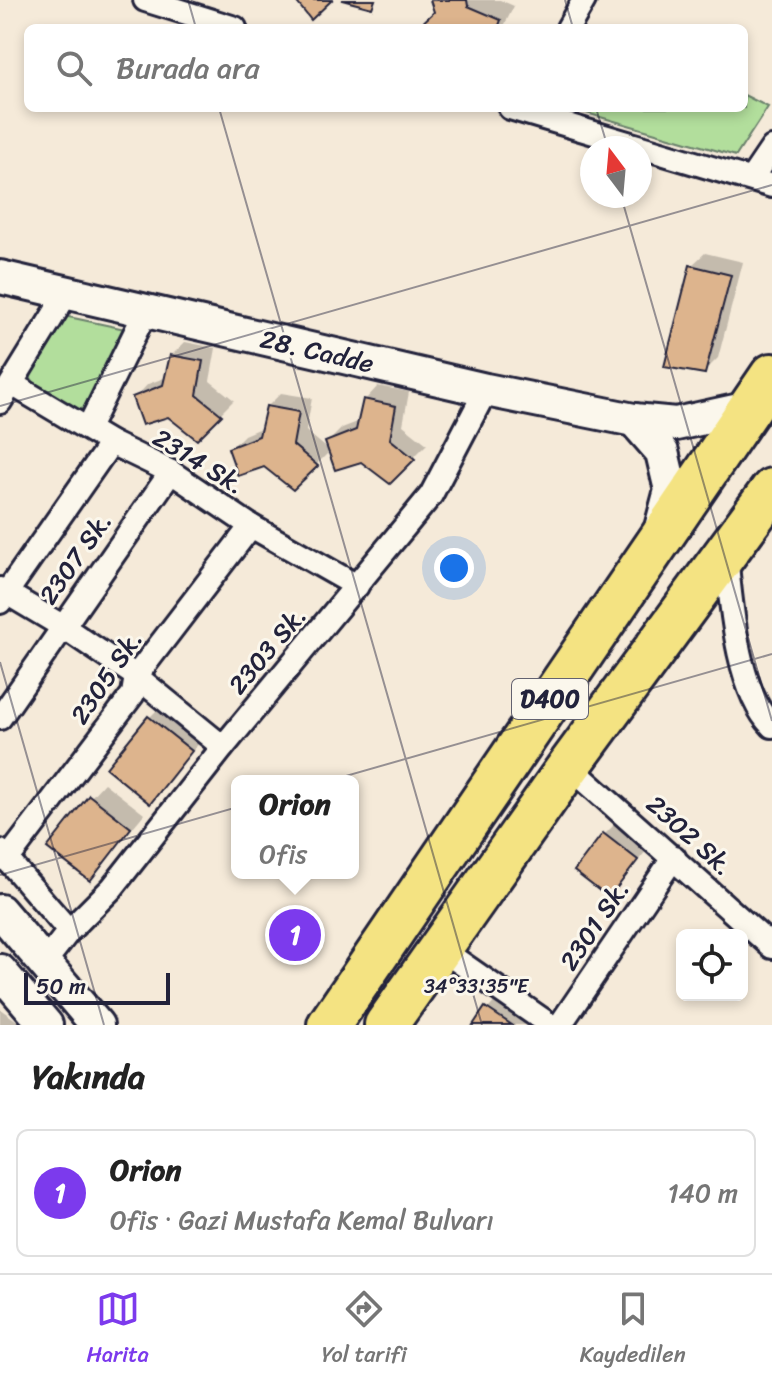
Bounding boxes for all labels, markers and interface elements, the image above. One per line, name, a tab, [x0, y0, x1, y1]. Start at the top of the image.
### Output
search box	[24, 24, 748, 112]
text: Burada ara	[116, 41, 259, 95]
icon: search	[52, 46, 96, 90]
north arrow	[580, 136, 652, 208]
street label: 28. Cadde	[256, 316, 378, 386]
street label: 2314 Sk.	[144, 415, 254, 507]
street label: 2307 Sk.	[26, 502, 124, 614]
your location	[434, 548, 474, 588]
street label: 2303 Sk.	[216, 595, 318, 705]
street label: 2305 Sk.	[57, 620, 155, 734]
road number: D400	[512, 679, 588, 719]
popup	[231, 775, 359, 879]
text: Orion	[259, 777, 331, 831]
street label: 2302 Sk.	[635, 783, 745, 887]
text: Ofis	[259, 831, 307, 877]
street label: 2301 Sk.	[547, 870, 641, 980]
pin: 1	[269, 905, 321, 965]
map controls	[676, 929, 748, 1001]
button: locate	[676, 929, 748, 1001]
text: 50 m	[36, 967, 86, 1006]
scale bar	[24, 969, 170, 1005]
text: 34°33'35"E	[424, 969, 530, 1004]
text: Yakında	[32, 1047, 145, 1107]
text: Orion	[110, 1143, 181, 1197]
text: 1	[54, 1170, 66, 1216]
text: 140 m	[667, 1170, 738, 1216]
text: Ofis · Gazi Mustafa Kemal Bulvarı	[110, 1197, 494, 1243]
tab: Harita	[86, 1287, 149, 1374]
tab: Yol tarifi	[322, 1287, 407, 1374]
tab: Kaydedilen	[580, 1287, 686, 1374]

